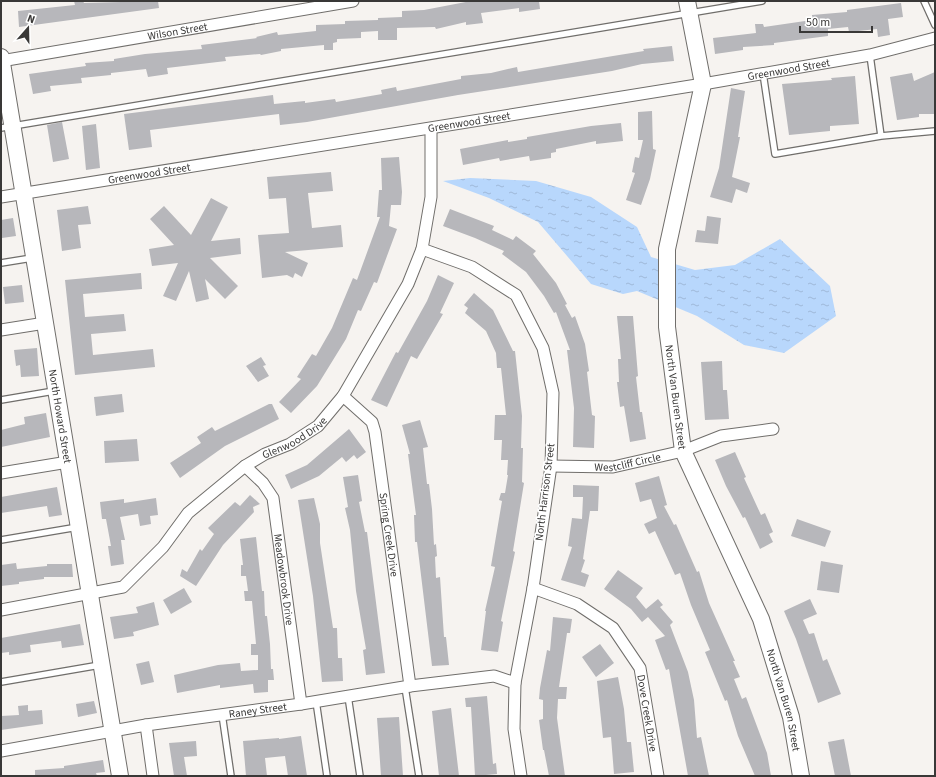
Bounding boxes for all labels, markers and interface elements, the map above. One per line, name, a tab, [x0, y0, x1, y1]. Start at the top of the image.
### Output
north arrow	[8, 8, 48, 48]
scale bar	[800, 8, 872, 34]
text: N	[25, 11, 37, 27]
text: 50 m	[806, 14, 830, 31]
street label: Wilson Street	[146, 18, 209, 43]
street label: Greenwood Street	[746, 55, 831, 84]
street label: Greenwood Street	[427, 108, 512, 136]
street label: Greenwood Street	[107, 159, 192, 187]
street label: North Van Buren Street	[662, 344, 690, 451]
street label: North Howard Street	[45, 368, 76, 464]
street label: Glenwood Drive	[260, 413, 331, 462]
street label: North Harrison Street	[532, 442, 558, 542]
street label: Westcliff Circle	[594, 449, 663, 475]
street label: Spring Creek Drive	[376, 492, 402, 578]
street label: Meadowbrook Drive	[270, 533, 298, 627]
street label: North Van Buren Street	[763, 647, 804, 753]
street label: Dove Creek Drive	[634, 673, 661, 753]
street label: Raney Street	[228, 698, 288, 721]

